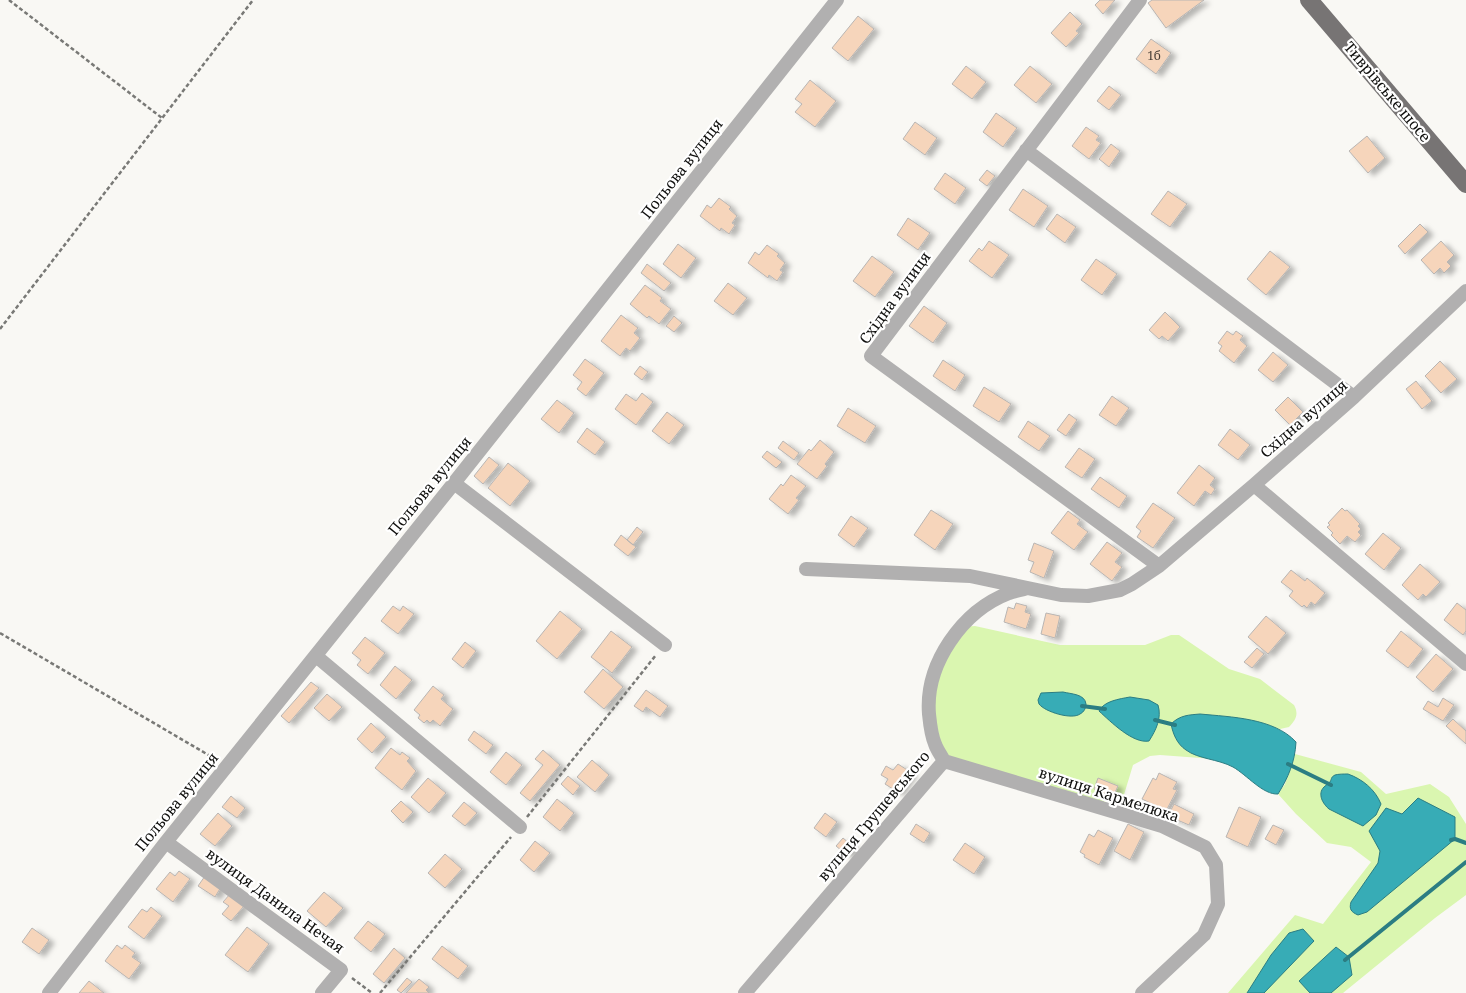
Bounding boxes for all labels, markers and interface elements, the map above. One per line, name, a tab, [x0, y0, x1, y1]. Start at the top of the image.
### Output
street label: Тиврівське шосе	[1340, 37, 1436, 146]
house number: 1б	[1147, 47, 1161, 64]
street label: Польова вулиця	[636, 114, 727, 223]
street label: Східна вулиця	[854, 247, 934, 348]
street label: Східна вулиця	[1255, 375, 1351, 462]
street label: Польова вулиця	[383, 432, 475, 539]
street label: вулиця Грушевського	[813, 746, 934, 885]
street label: Польова вулиця	[130, 748, 222, 855]
street label: вулиця Кармелюка	[1037, 762, 1182, 826]
street label: вулиця Данила Нечая	[202, 843, 349, 957]

